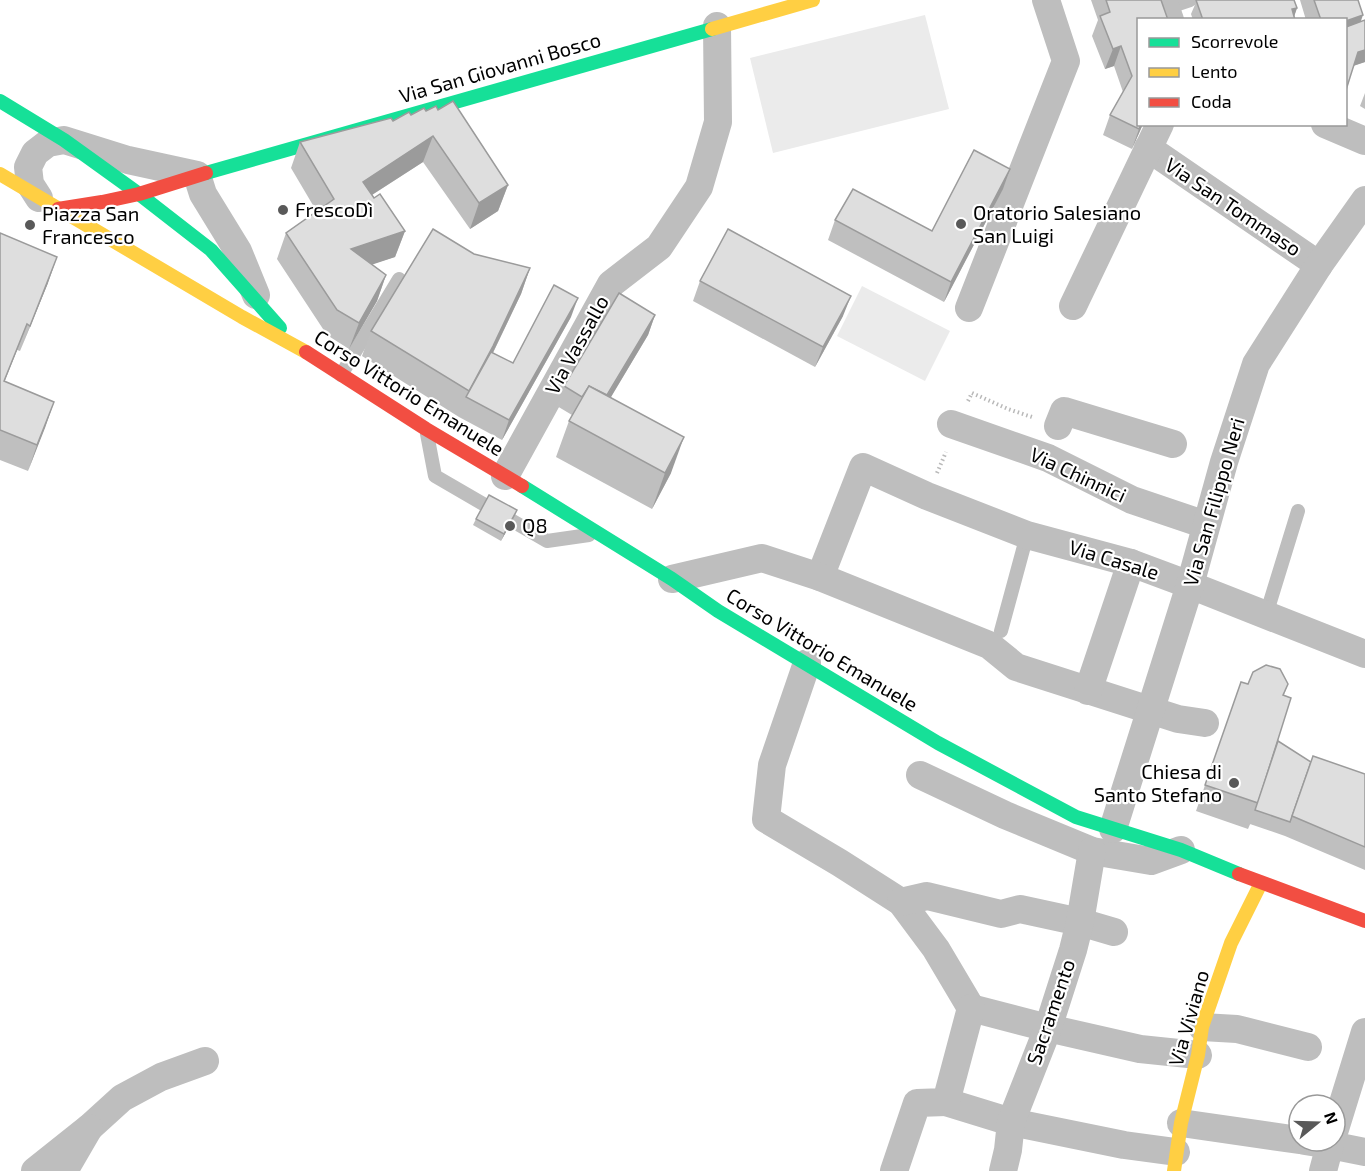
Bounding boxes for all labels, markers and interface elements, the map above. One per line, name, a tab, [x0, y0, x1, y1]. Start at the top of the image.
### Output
legend	[1137, 18, 1347, 126]
street label: Via San Giovanni Bosco	[396, 27, 603, 107]
text: Scorrevole	[1191, 30, 1278, 52]
text: Lento	[1191, 60, 1237, 82]
text: Coda	[1191, 90, 1232, 112]
street label: Via San Tommaso	[1161, 152, 1306, 260]
place label: FrescoDì	[295, 197, 373, 221]
place label: Oratorio Salesiano San Luigi	[973, 200, 1141, 247]
place label: Piazza San Francesco	[42, 201, 139, 248]
marker: FrescoDì	[276, 203, 290, 217]
marker: Oratorio Salesiano San Luigi	[954, 217, 968, 231]
marker: Piazza San Francesco	[23, 218, 37, 232]
street label: Via Vassallo	[539, 291, 613, 398]
street label: Corso Vittorio Emanuele	[310, 324, 509, 460]
street label: Via San Filippo Neri	[1177, 415, 1249, 589]
street label: Via Chinnici	[1026, 441, 1130, 507]
place label: Q8	[522, 513, 548, 537]
marker: Q8	[503, 519, 517, 533]
street label: Via Casale	[1066, 534, 1162, 584]
street label: Corso Vittorio Emanuele	[722, 582, 923, 716]
place label: Chiesa di Santo Stefano	[1094, 759, 1222, 806]
marker: Chiesa di Santo Stefano	[1227, 776, 1241, 790]
street label: Sacramento	[1021, 956, 1079, 1068]
street label: Via Viviano	[1163, 967, 1213, 1069]
north arrow	[1287, 1093, 1347, 1153]
text: N	[1321, 1109, 1343, 1127]

